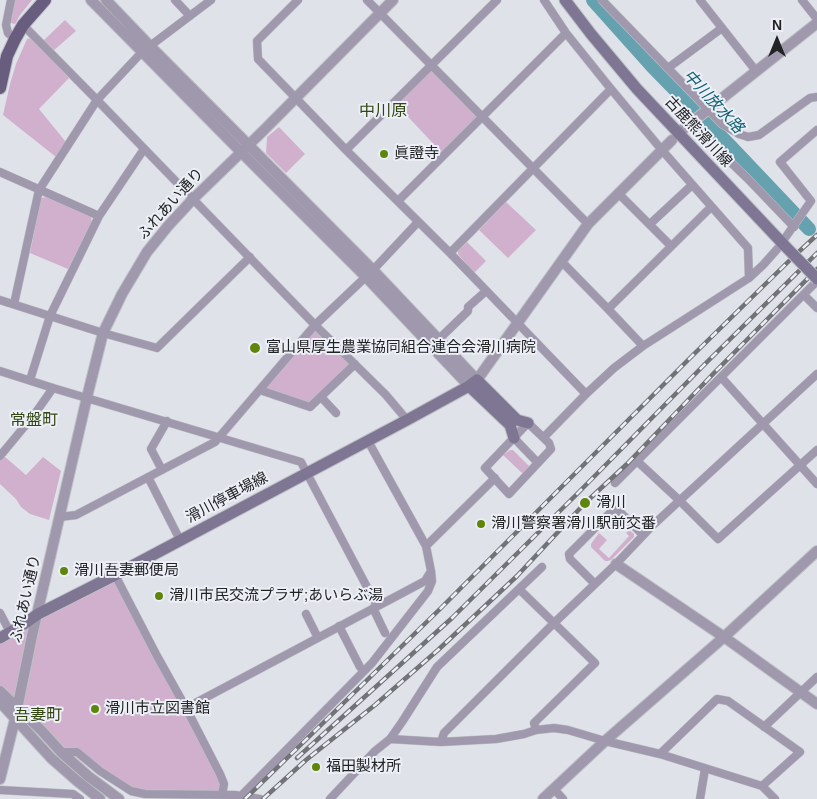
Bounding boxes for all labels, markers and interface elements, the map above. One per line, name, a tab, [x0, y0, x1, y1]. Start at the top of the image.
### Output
north arrow	[752, 15, 802, 65]
text: N	[772, 17, 782, 33]
water label: 中川放水路	[679, 66, 747, 138]
street label: 古鹿熊滑川線	[661, 93, 735, 171]
district label: 中川原	[359, 102, 407, 122]
place label: 眞證寺	[394, 145, 439, 163]
marker: 眞證寺	[378, 148, 390, 160]
street label: ふれあい通り	[134, 165, 208, 243]
place label: 富山県厚生農業協同組合連合会滑川病院	[266, 339, 536, 357]
marker: 富山県厚生農業協同組合連合会滑川病院	[248, 341, 262, 355]
district label: 常盤町	[10, 411, 58, 431]
street label: 滑川停車場線	[183, 469, 271, 527]
place label: 滑川	[596, 494, 626, 512]
marker: 滑川	[578, 496, 592, 510]
place label: 滑川警察署滑川駅前交番	[491, 515, 656, 533]
marker: 滑川警察署滑川駅前交番	[475, 518, 487, 530]
street label: ふれあい通り	[7, 553, 45, 645]
place label: 滑川吾妻郵便局	[74, 562, 179, 580]
marker: 滑川吾妻郵便局	[58, 565, 70, 577]
place label: 滑川市民交流プラザ;あいらぶ湯	[169, 587, 383, 605]
marker: 滑川市民交流プラザ;あいらぶ湯	[153, 590, 165, 602]
place label: 滑川市立図書館	[105, 700, 210, 718]
marker: 滑川市立図書館	[89, 703, 101, 715]
district label: 吾妻町	[14, 706, 62, 726]
place label: 福田製材所	[326, 758, 401, 776]
marker: 福田製材所	[310, 761, 322, 773]

